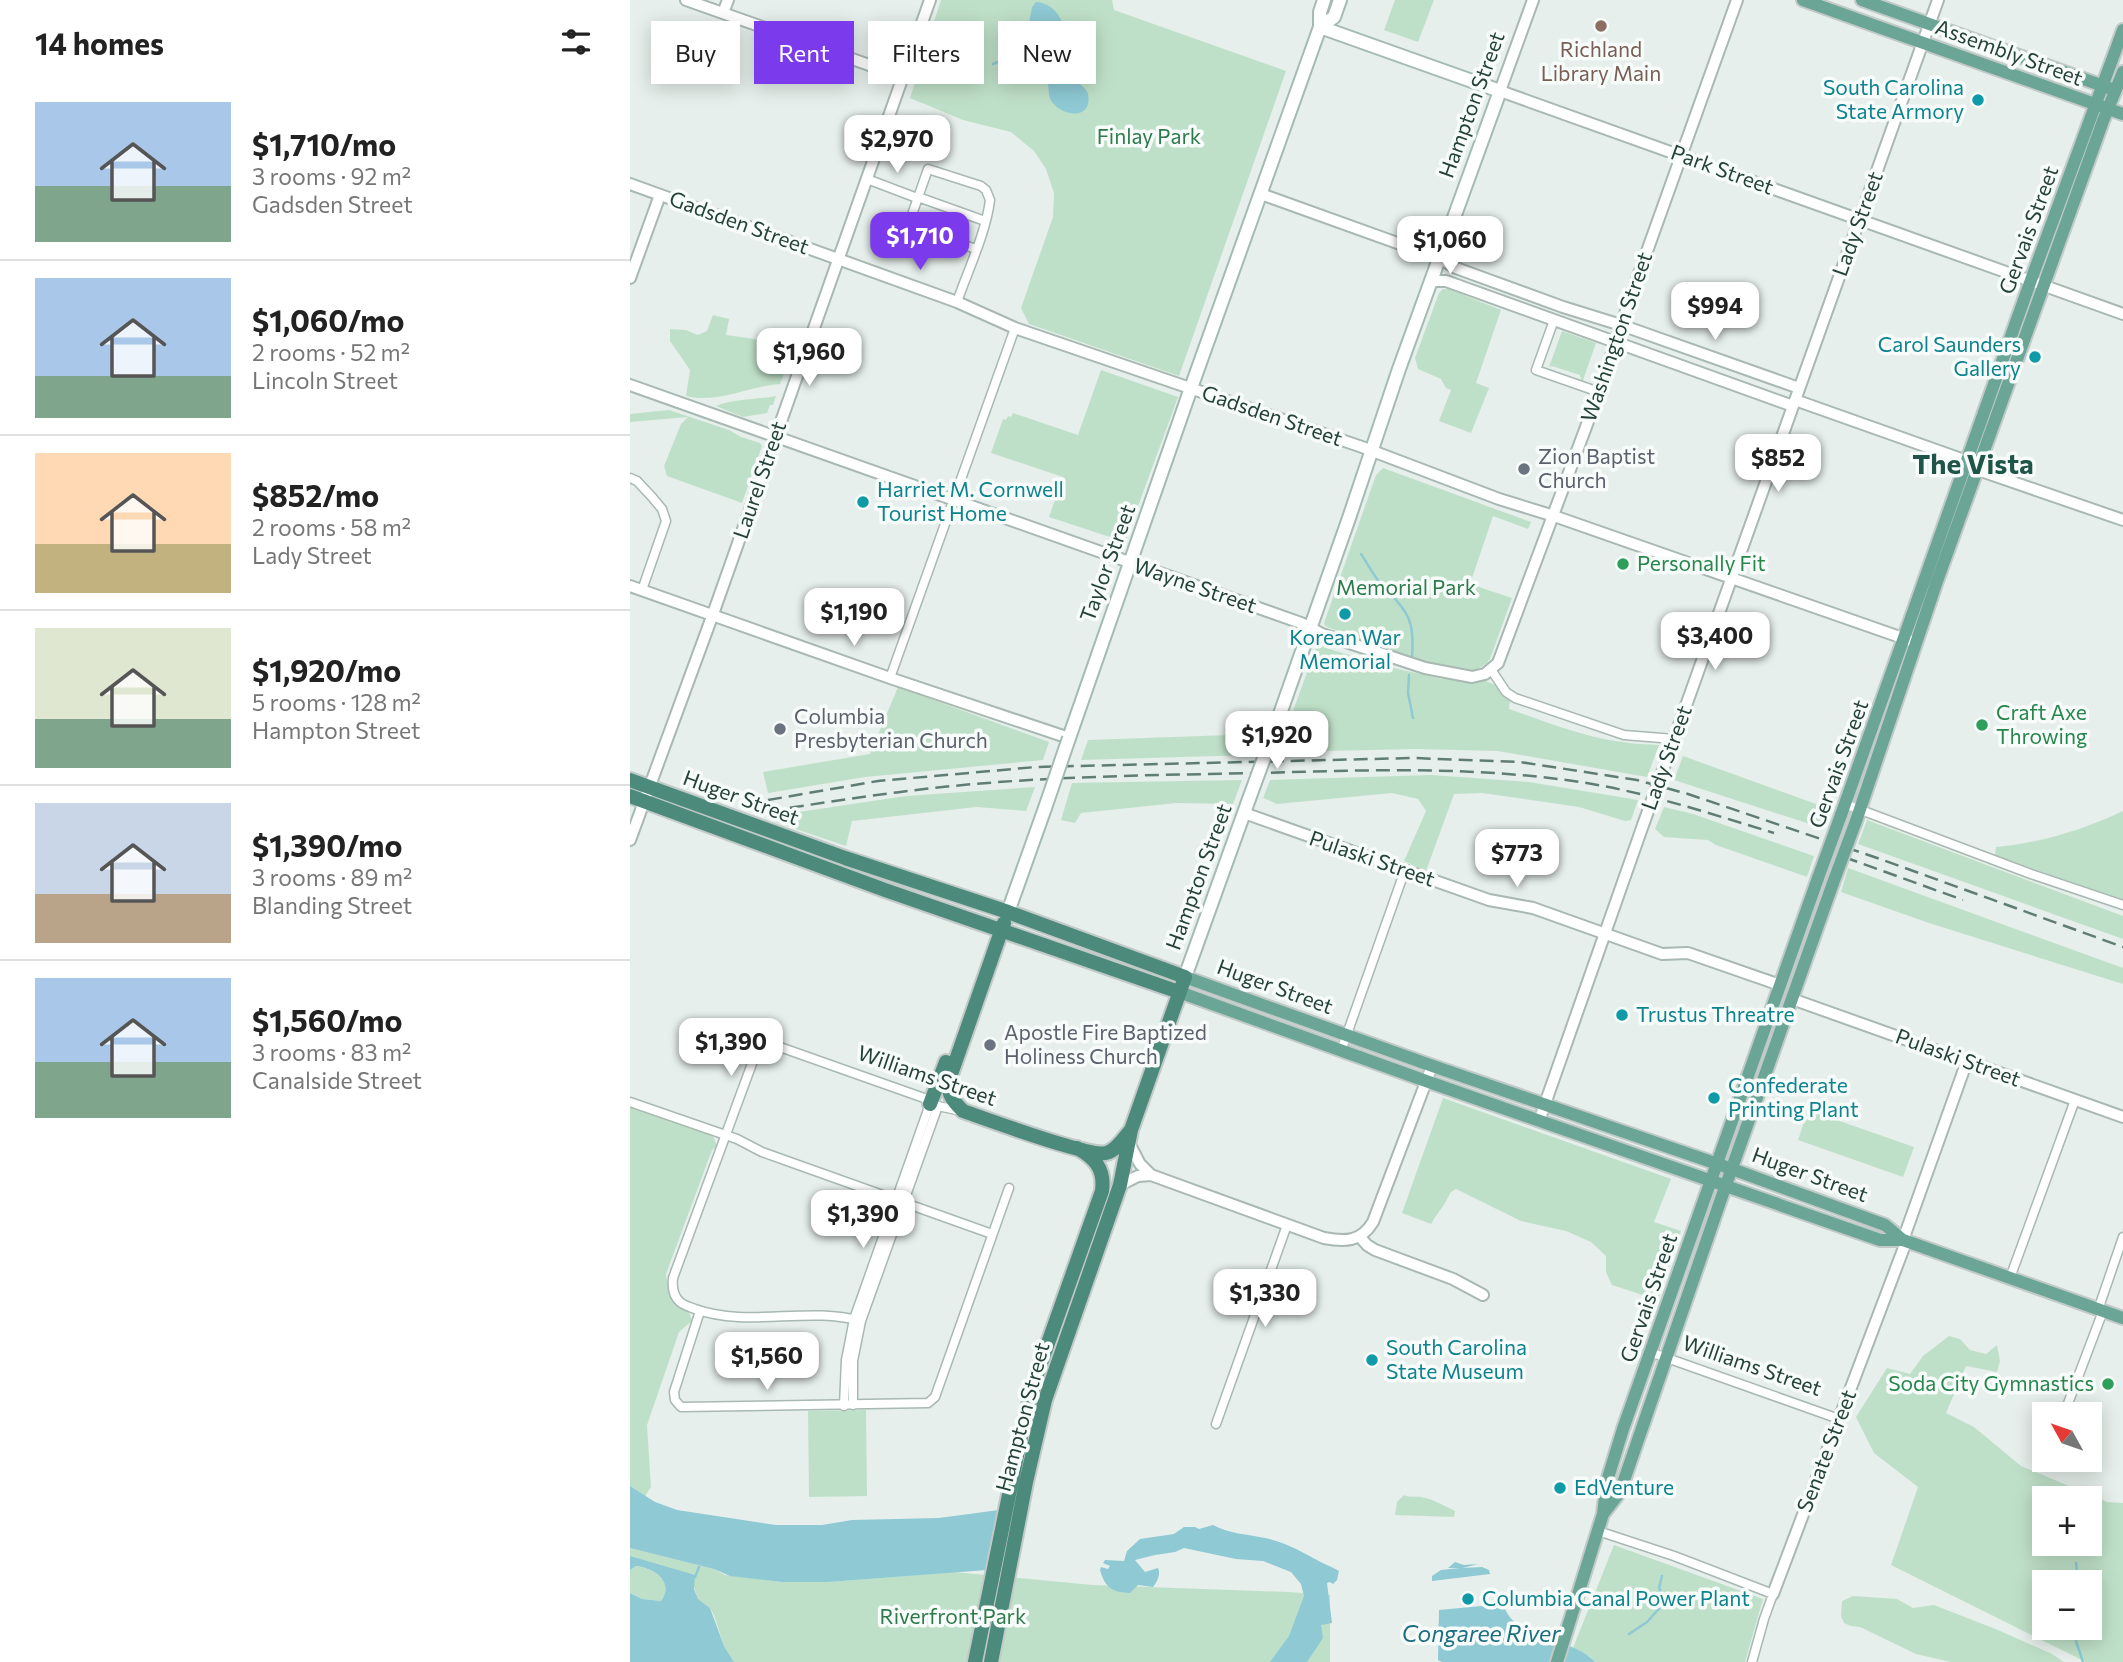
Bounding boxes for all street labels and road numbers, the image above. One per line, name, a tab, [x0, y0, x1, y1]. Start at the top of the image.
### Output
street label: Assembly Street	[1932, 13, 2087, 90]
street label: Hampton Street	[1433, 28, 1509, 181]
street label: Park Street	[1668, 138, 1777, 199]
street label: Gervais Street	[1993, 162, 2062, 297]
street label: Lady Street	[1826, 168, 1887, 279]
street label: Gadsden Street	[666, 185, 813, 258]
street label: Washington Street	[1575, 248, 1656, 425]
street label: Gadsden Street	[1199, 379, 1346, 450]
street label: Laurel Street	[727, 417, 790, 542]
street label: Taylor Street	[1074, 500, 1139, 625]
street label: Wayne Street	[1131, 552, 1260, 617]
street label: Gervais Street	[1803, 696, 1872, 831]
street label: Lady Street	[1635, 702, 1696, 813]
street label: Huger Street	[680, 764, 803, 829]
street label: Hampton Street	[1160, 800, 1236, 953]
street label: Pulaski Street	[1307, 824, 1438, 891]
street label: Huger Street	[1214, 953, 1337, 1018]
street label: Pulaski Street	[1893, 1022, 2024, 1091]
street label: Williams Street	[855, 1039, 1000, 1110]
street label: Huger Street	[1749, 1141, 1872, 1206]
street label: Gervais Street	[1614, 1230, 1681, 1365]
street label: Williams Street	[1680, 1329, 1825, 1400]
street label: Hampton Street	[990, 1339, 1054, 1494]
street label: Senate Street	[1791, 1386, 1860, 1515]

